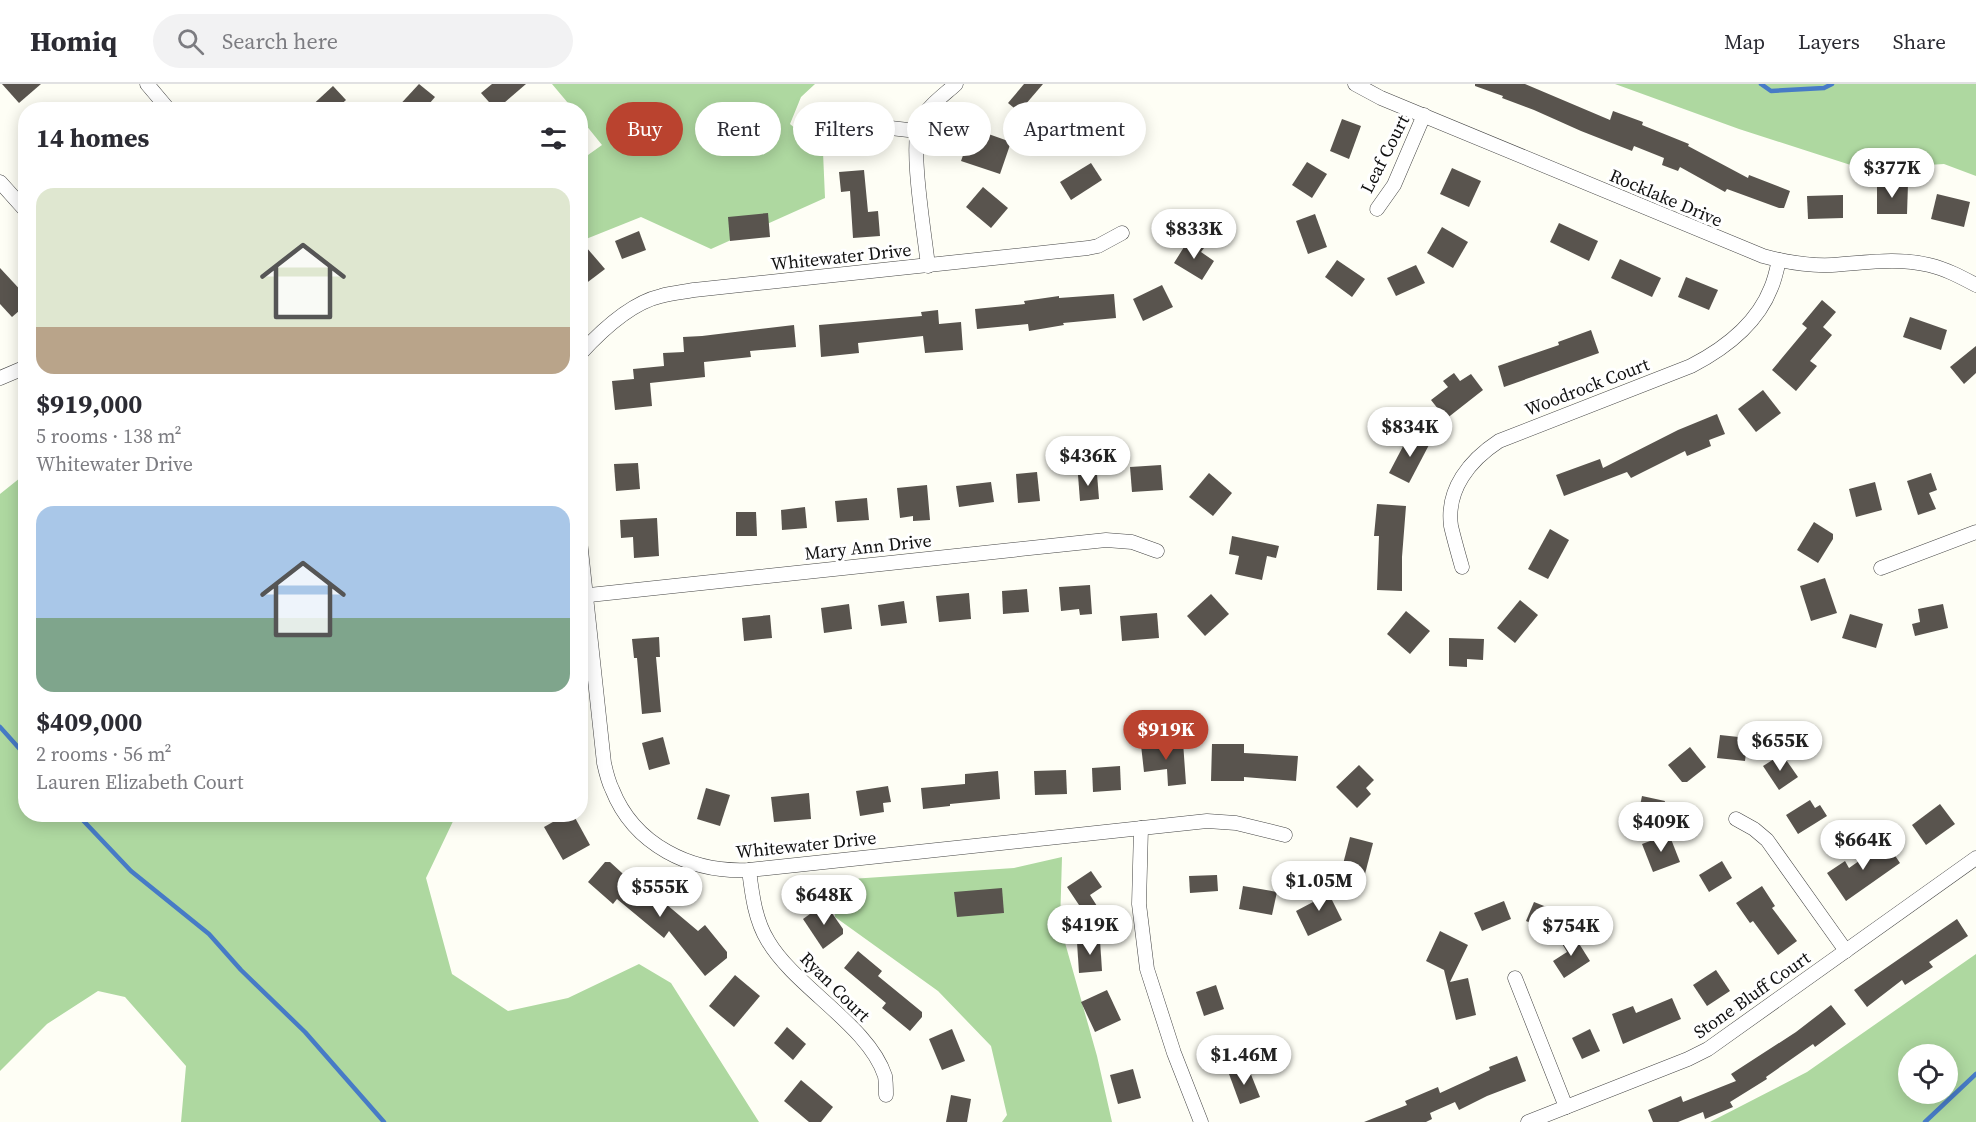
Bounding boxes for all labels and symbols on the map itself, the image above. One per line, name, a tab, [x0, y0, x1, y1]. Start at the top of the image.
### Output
street label: Leaf Court	[1354, 110, 1415, 197]
pin: $377K	[1850, 148, 1934, 199]
street label: Rocklake Drive	[1606, 162, 1727, 233]
pin: $833K	[1152, 209, 1236, 260]
street label: Whitewater Drive	[769, 237, 912, 276]
street label: Woodrock Court	[1521, 351, 1653, 422]
pin: $834K	[1368, 407, 1452, 458]
pin: $436K	[1046, 436, 1130, 487]
street label: Mary Ann Drive	[803, 527, 933, 566]
pin: $919K	[1124, 710, 1208, 761]
pin: $655K	[1738, 721, 1822, 772]
pin: $409K	[1619, 802, 1703, 853]
pin: $664K	[1821, 820, 1905, 871]
street label: Whitewater Drive	[734, 825, 877, 864]
pin: $1.05M	[1270, 861, 1368, 912]
pin: $555K	[618, 867, 702, 918]
pin: $648K	[782, 875, 866, 926]
pin: $419K	[1048, 905, 1132, 956]
pin: $754K	[1529, 906, 1613, 957]
street label: Stone Bluff Court	[1688, 945, 1815, 1044]
street label: Ryan Court	[795, 946, 876, 1027]
pin: $1.46M	[1195, 1035, 1293, 1086]

